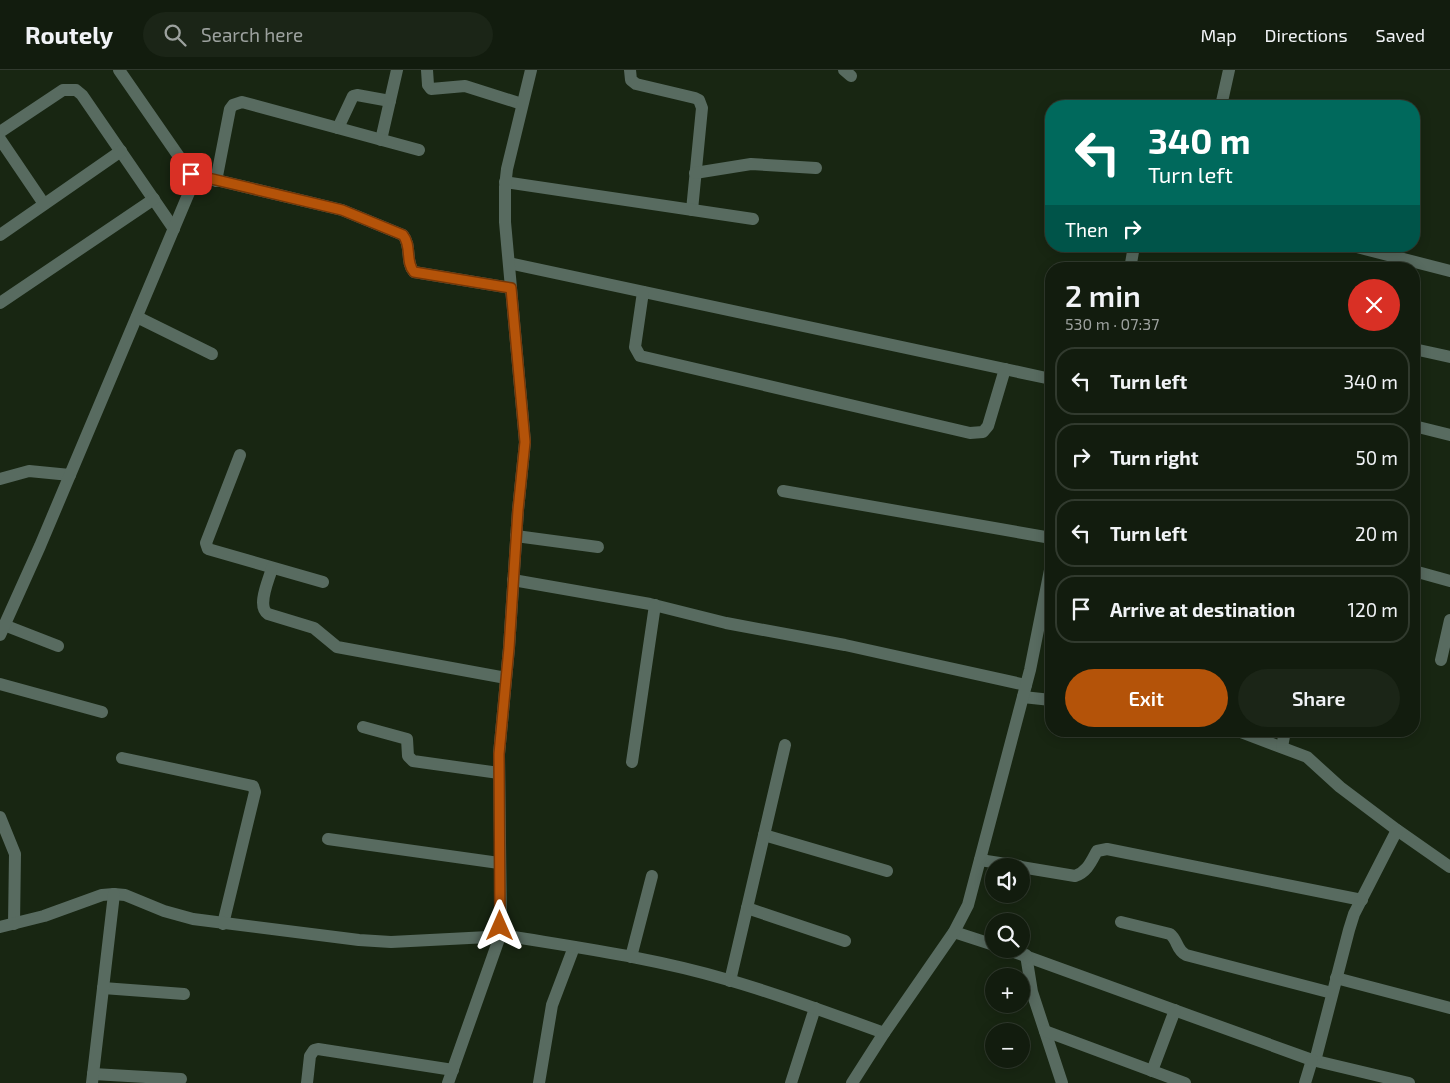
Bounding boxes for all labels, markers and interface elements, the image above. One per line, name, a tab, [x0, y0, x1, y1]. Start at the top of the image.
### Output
search box	[143, 12, 493, 57]
text: Routely	[25, 20, 113, 49]
icon: search	[161, 21, 189, 49]
text: Search here	[201, 23, 303, 46]
text: Map	[1200, 24, 1237, 46]
text: Directions	[1265, 24, 1348, 46]
text: Saved	[1376, 24, 1425, 46]
text: 340 m	[1148, 119, 1251, 161]
icon: left	[1065, 120, 1130, 185]
pin	[170, 153, 212, 195]
icon: arrive	[177, 160, 205, 188]
text: Turn left	[1148, 161, 1233, 187]
icon: right	[1118, 215, 1146, 243]
text: Then	[1065, 218, 1108, 241]
text: 2 min	[1065, 277, 1141, 313]
button: close	[1348, 279, 1400, 331]
text: 530 m · 07:37	[1065, 314, 1159, 333]
icon: left	[1067, 367, 1095, 395]
text: Turn left	[1110, 370, 1187, 393]
text: 340 m	[1343, 370, 1398, 393]
icon: right	[1067, 443, 1095, 471]
text: Turn right	[1110, 446, 1198, 469]
text: 50 m	[1355, 446, 1398, 469]
icon: left	[1067, 519, 1095, 547]
text: Turn left	[1110, 522, 1187, 545]
text: 20 m	[1355, 522, 1398, 545]
icon: arrive	[1067, 595, 1095, 623]
text: Arrive at destination	[1110, 598, 1295, 621]
text: 120 m	[1347, 598, 1398, 621]
button: Exit	[1065, 669, 1228, 727]
button: Share	[1238, 669, 1400, 727]
map controls	[985, 858, 1030, 1068]
button: sound	[985, 858, 1030, 903]
position arrow	[473, 899, 525, 951]
button: search	[985, 913, 1030, 958]
button: +	[985, 968, 1030, 1013]
button: −	[985, 1023, 1030, 1068]

